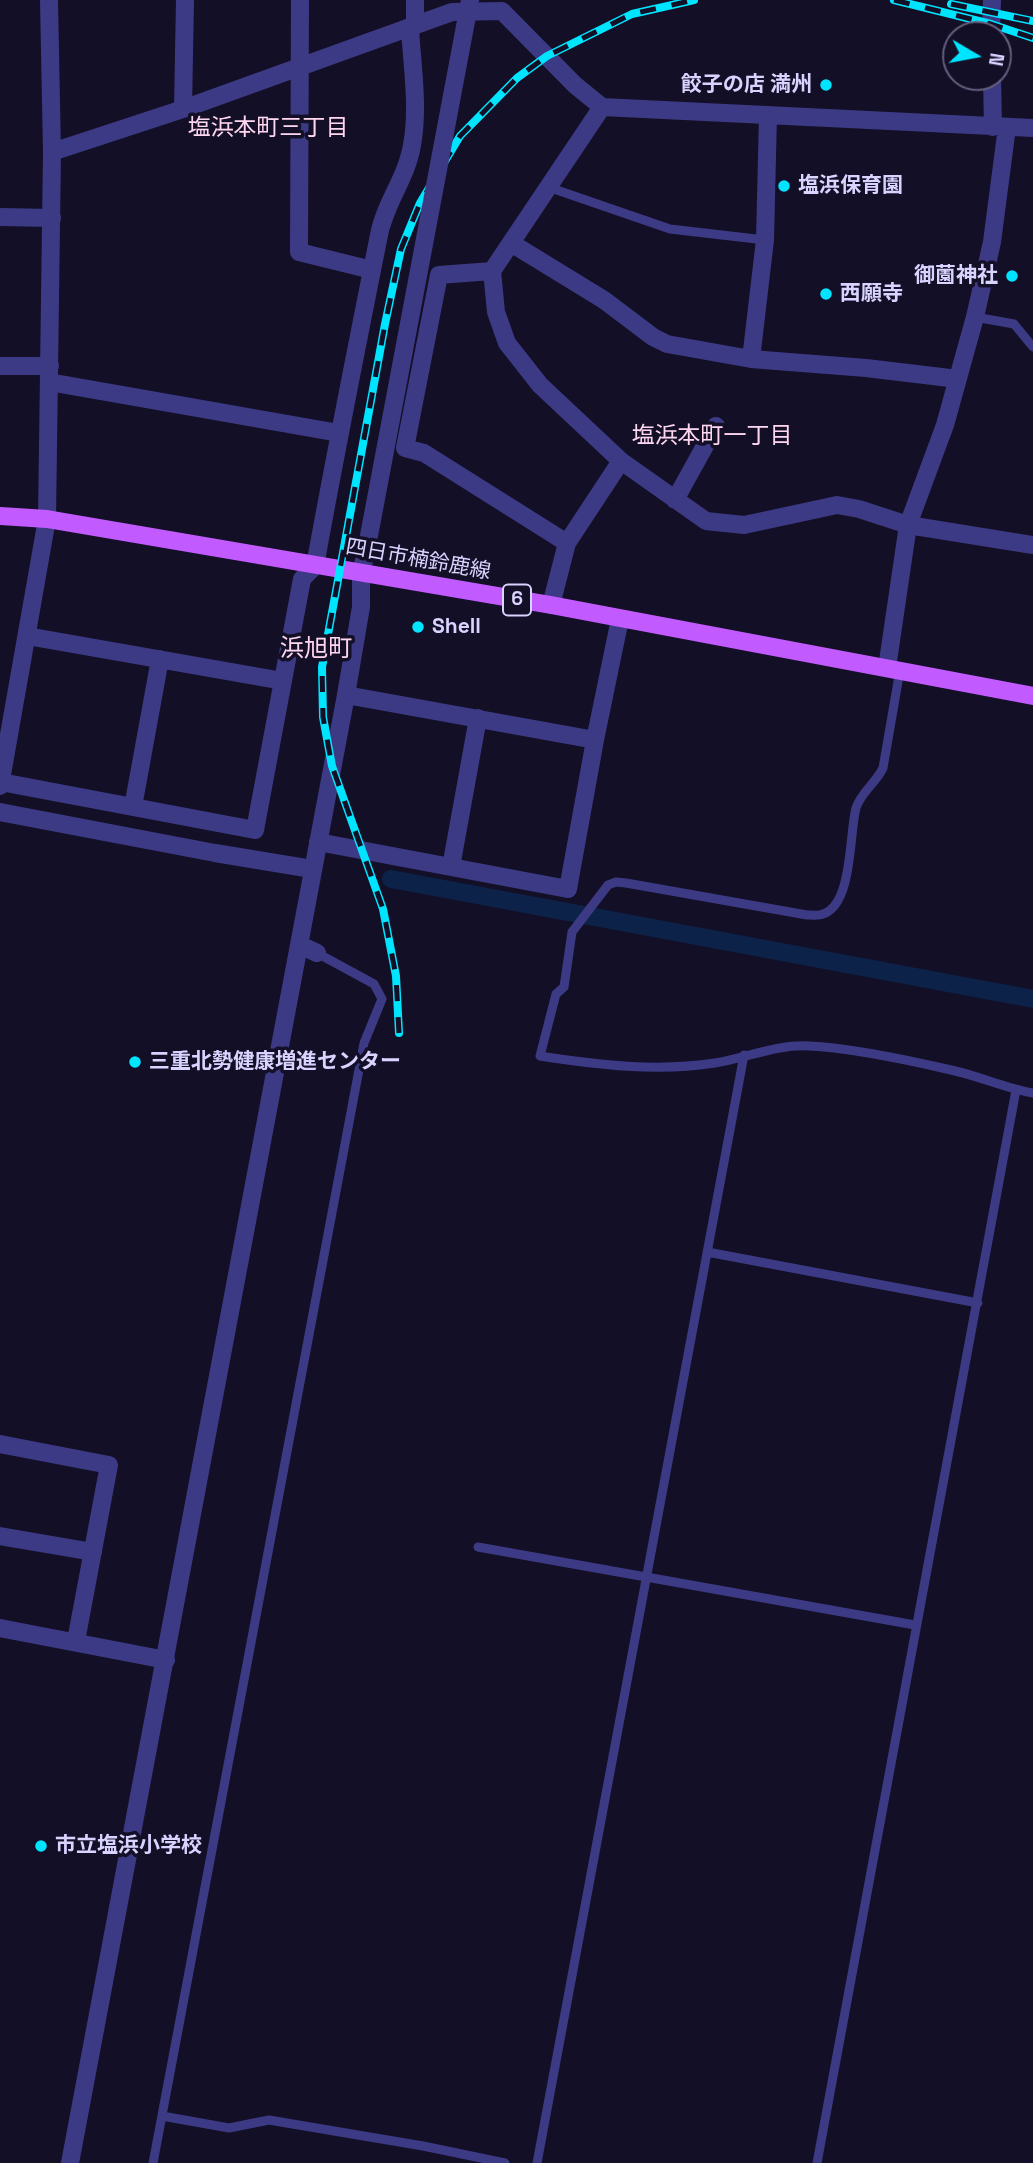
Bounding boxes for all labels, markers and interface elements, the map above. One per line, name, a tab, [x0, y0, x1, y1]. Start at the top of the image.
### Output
north arrow	[942, 21, 1012, 91]
text: N	[983, 51, 1010, 68]
place label: 餃子の店 満州	[681, 72, 812, 98]
marker: 餃子の店 満州	[818, 77, 834, 93]
district label: 塩浜本町三丁目	[188, 115, 348, 143]
place label: 塩浜保育園	[798, 173, 903, 199]
marker: 塩浜保育園	[776, 178, 792, 194]
place label: 御薗神社	[914, 263, 998, 289]
marker: 御薗神社	[1004, 268, 1020, 284]
place label: 西願寺	[840, 281, 903, 307]
marker: 西願寺	[818, 286, 834, 302]
district label: 塩浜本町一丁目	[632, 423, 792, 451]
street label: 四日市楠鈴鹿線	[343, 535, 493, 585]
road number: 6	[503, 584, 531, 615]
place label: Shell	[432, 614, 481, 640]
marker: Shell	[410, 619, 426, 635]
district label: 浜旭町	[280, 635, 352, 663]
place label: 三重北勢健康増進センター	[149, 1049, 401, 1075]
marker: 三重北勢健康増進センター	[127, 1054, 143, 1070]
place label: 市立塩浜小学校	[55, 1833, 202, 1859]
marker: 市立塩浜小学校	[33, 1838, 49, 1854]

